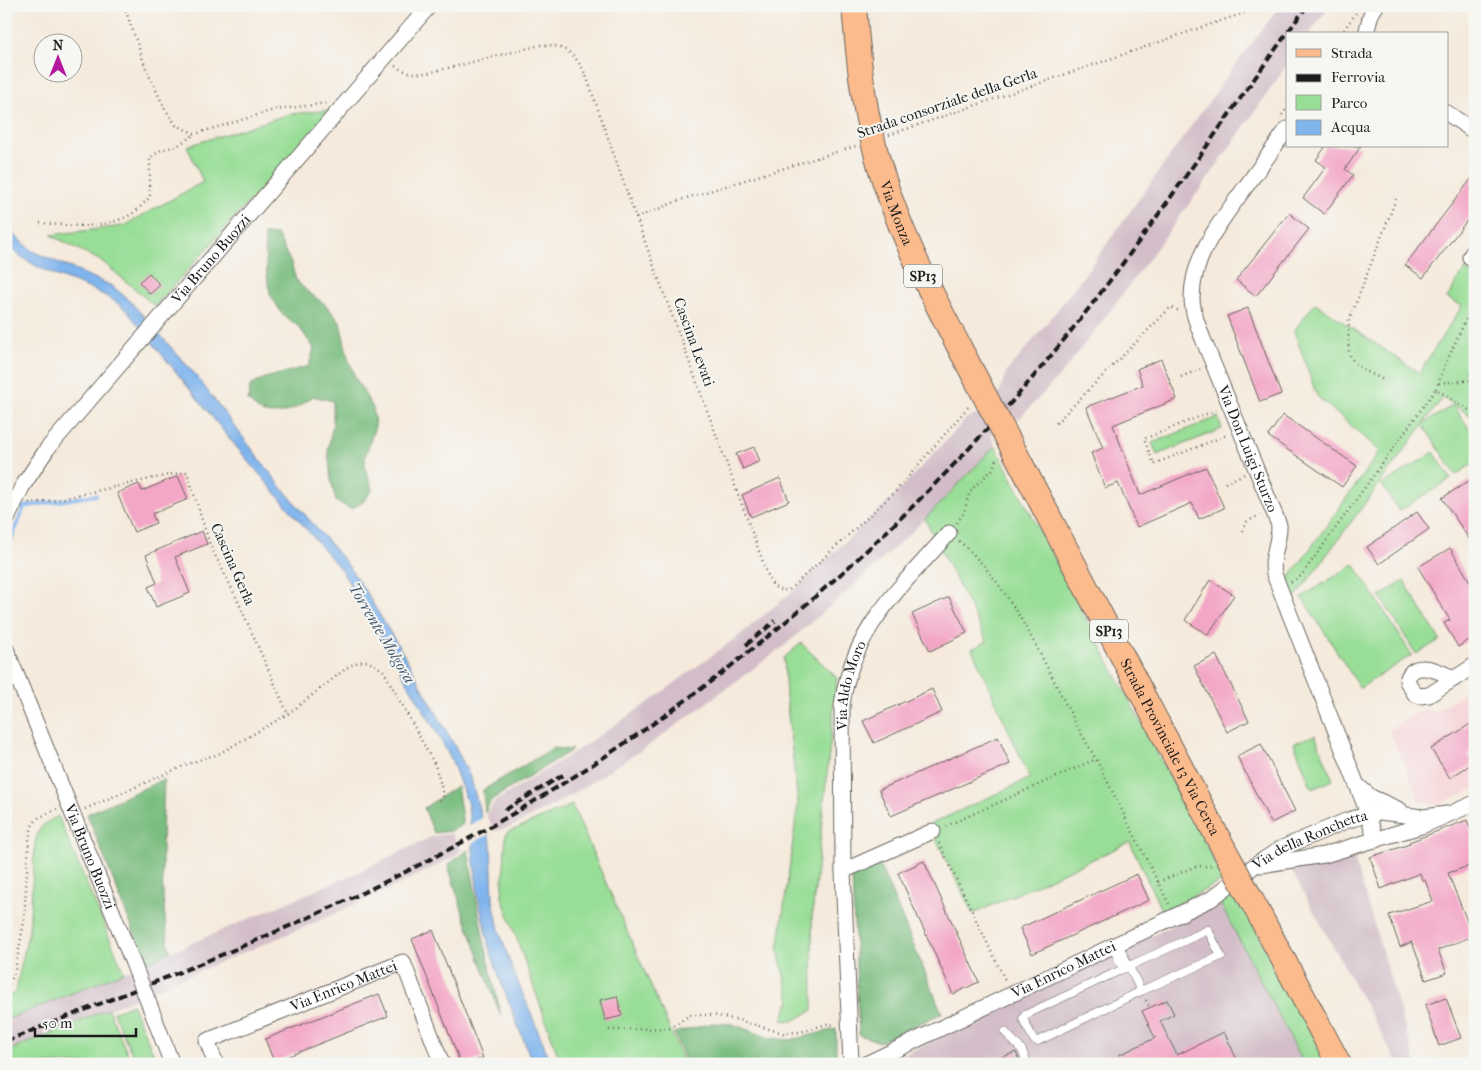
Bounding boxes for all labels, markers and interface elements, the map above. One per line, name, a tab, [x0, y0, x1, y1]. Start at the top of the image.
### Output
north arrow	[32, 32, 82, 82]
legend	[1286, 32, 1448, 148]
text: N	[53, 37, 64, 54]
text: Strada	[1331, 44, 1374, 62]
street label: Strada consorziale della Gerla	[855, 63, 1040, 142]
text: Ferrovia	[1331, 68, 1386, 86]
text: Parco	[1331, 94, 1368, 112]
text: Acqua	[1330, 118, 1372, 136]
street label: Via Monza	[875, 177, 917, 249]
street label: Via Bruno Buozzi	[167, 210, 255, 308]
road number: SP13	[904, 264, 942, 288]
street label: Cascina Levati	[670, 295, 719, 389]
street label: Via Don Luigi Sturzo	[1214, 382, 1282, 515]
street label: Cascina Gerla	[207, 520, 260, 609]
water label: Torrente Molgora	[345, 579, 419, 687]
road number: SP13	[1090, 620, 1128, 642]
street label: Via Aldo Moro	[833, 637, 870, 731]
street label: Strada Provinciale 13 Via Cerca	[1116, 656, 1224, 839]
street label: Via Bruno Buozzi	[60, 800, 120, 912]
street label: Via della Ronchetta	[1248, 806, 1371, 874]
street label: Via Enrico Mattei	[1008, 937, 1119, 1003]
street label: Via Enrico Mattei	[287, 956, 400, 1016]
scale bar	[35, 1005, 136, 1037]
text: 50 m	[42, 1014, 73, 1032]

